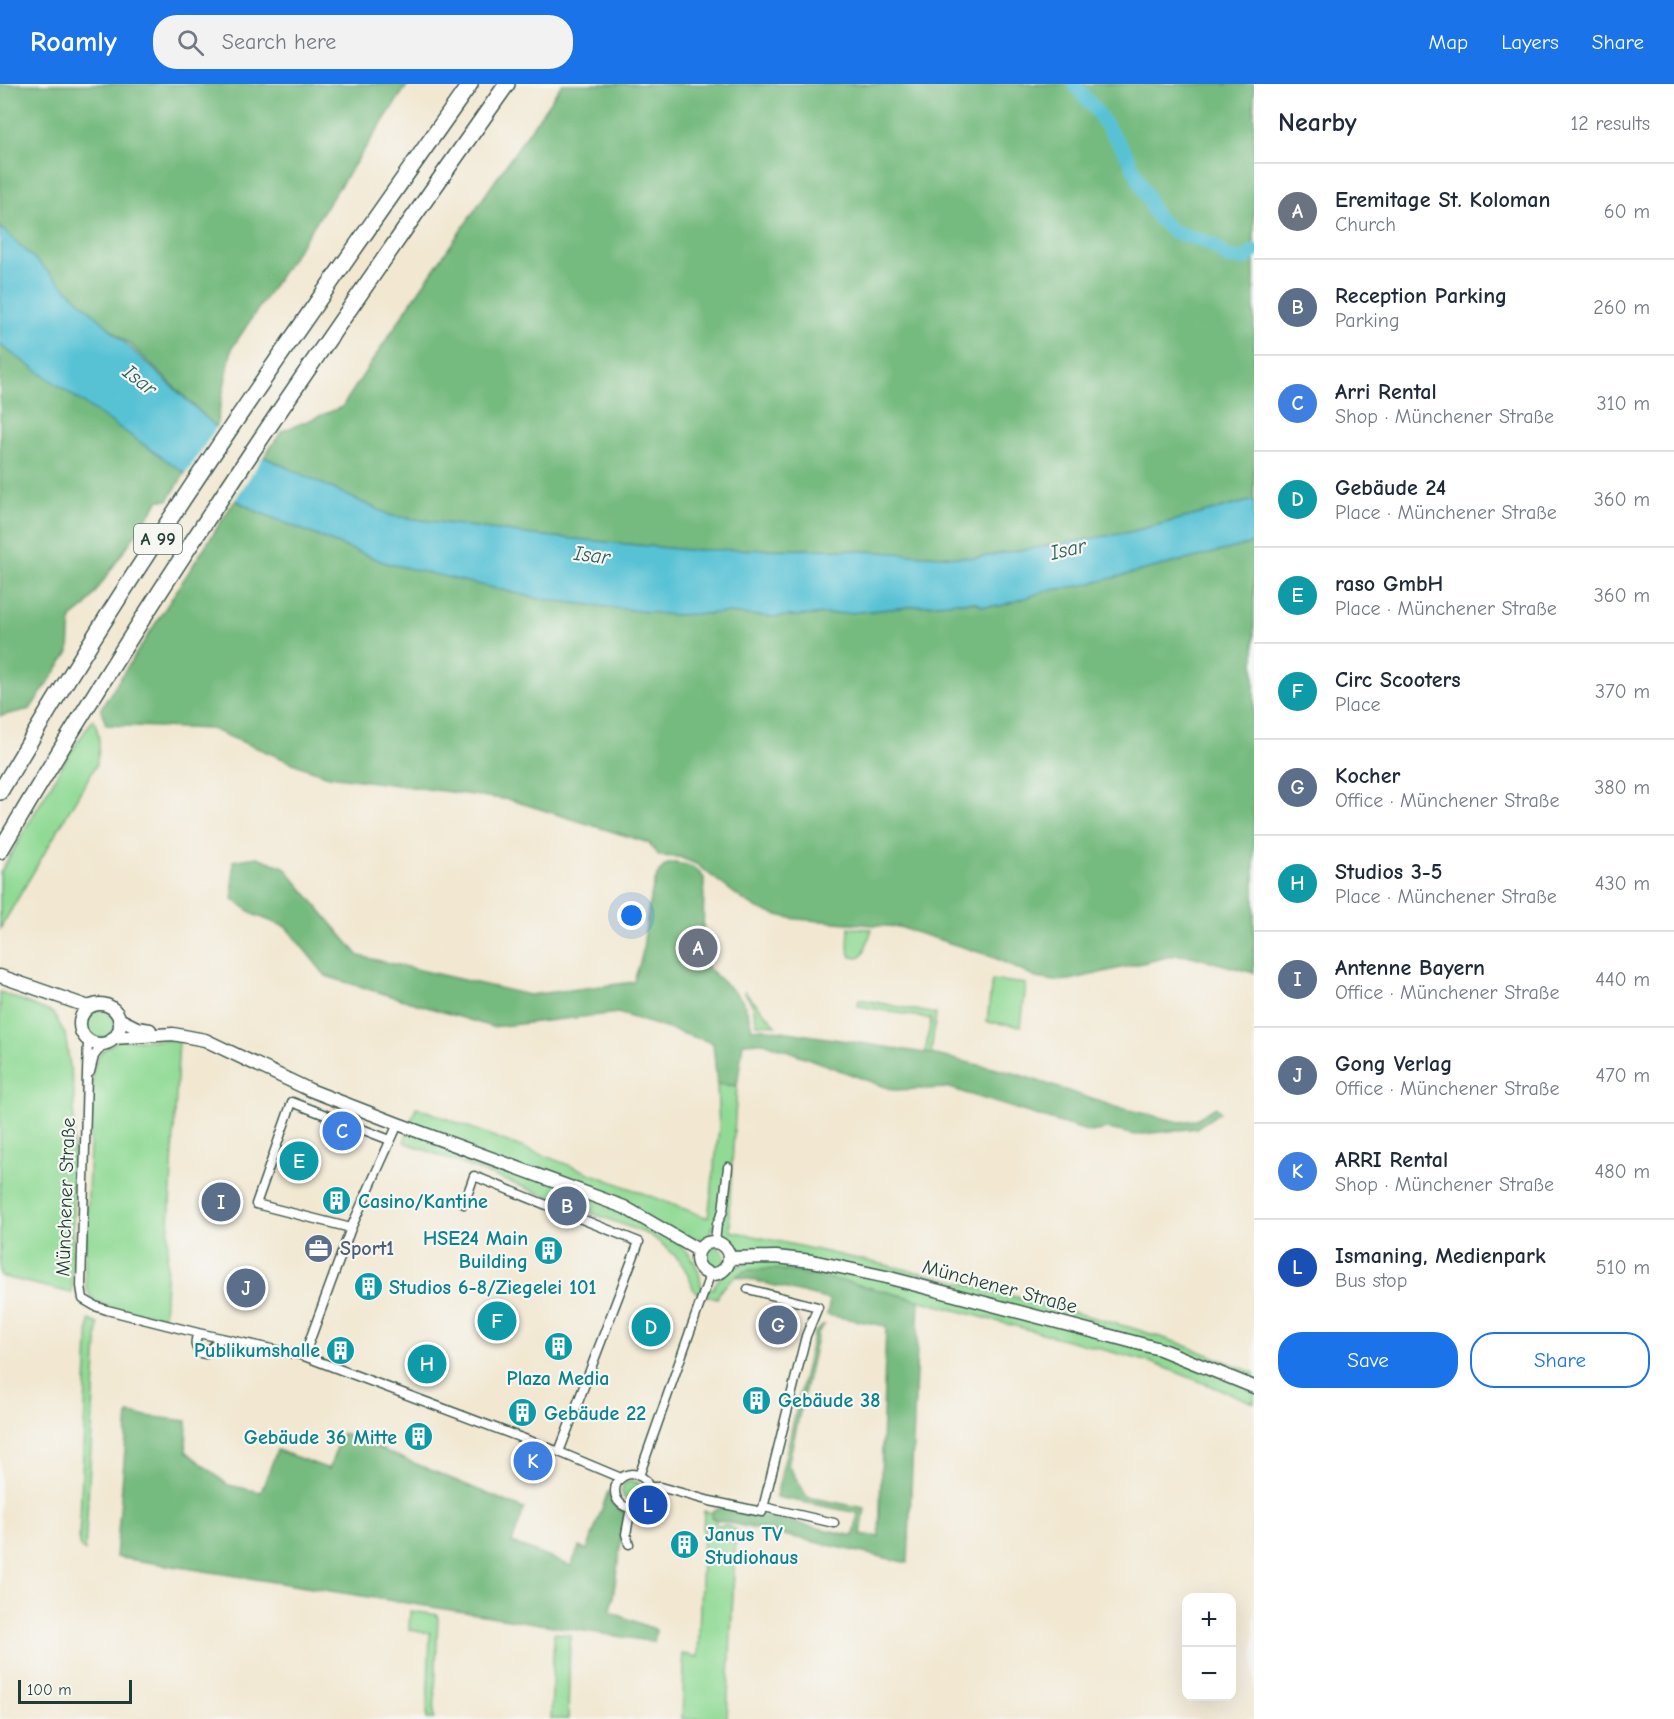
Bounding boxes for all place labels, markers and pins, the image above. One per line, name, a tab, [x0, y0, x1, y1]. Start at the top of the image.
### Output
pin: A	[678, 926, 718, 970]
pin: C	[322, 1108, 362, 1154]
pin: E	[280, 1138, 318, 1184]
pin: I	[202, 1180, 240, 1224]
pin: B	[548, 1184, 586, 1228]
building icon: Casino/Kantine	[321, 1185, 353, 1217]
place label: Casino/Kantine	[358, 1190, 488, 1213]
place label: HSE24 Main Building	[423, 1227, 528, 1273]
office icon: Sport1	[303, 1232, 335, 1264]
building icon: HSE24 Main Building	[533, 1234, 565, 1266]
place label: Sport1	[340, 1237, 394, 1260]
pin: J	[226, 1266, 266, 1310]
building icon: Studios 6-8/Ziegelei 101	[352, 1271, 384, 1303]
place label: Studios 6-8/Ziegelei 101	[389, 1276, 597, 1299]
pin: F	[478, 1298, 516, 1344]
pin: G	[758, 1302, 798, 1348]
pin: D	[632, 1304, 670, 1350]
building icon: Plaza Media	[542, 1331, 574, 1363]
building icon: Publikumshalle	[325, 1334, 357, 1366]
place label: Publikumshalle	[194, 1339, 320, 1362]
pin: H	[408, 1342, 446, 1386]
place label: Plaza Media	[507, 1367, 609, 1390]
building icon: Gebäude 38	[741, 1384, 773, 1416]
place label: Gebäude 38	[778, 1389, 880, 1412]
building icon: Gebäude 22	[507, 1397, 539, 1429]
place label: Gebäude 22	[544, 1402, 646, 1425]
building icon: Gebäude 36 Mitte	[402, 1421, 434, 1453]
place label: Gebäude 36 Mitte	[244, 1426, 397, 1449]
pin: K	[514, 1438, 552, 1484]
pin: L	[628, 1482, 668, 1528]
place label: Janus TV Studiohaus	[705, 1523, 798, 1569]
building icon: Janus TV Studiohaus	[668, 1529, 700, 1561]

